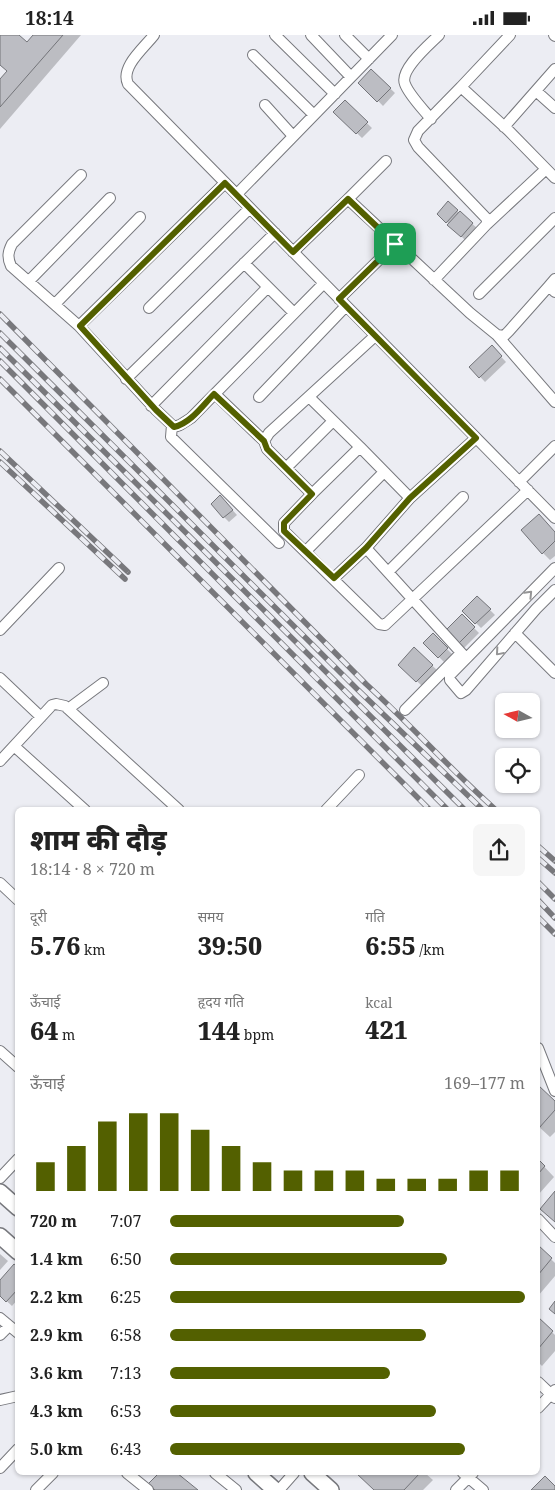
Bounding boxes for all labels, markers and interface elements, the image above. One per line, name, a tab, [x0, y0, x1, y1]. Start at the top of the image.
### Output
text: 18:14	[25, 5, 74, 31]
pin	[374, 223, 416, 265]
icon: arrive	[381, 230, 409, 258]
one-way arrow	[524, 591, 533, 600]
one-way arrow	[496, 646, 505, 655]
north arrow	[495, 693, 540, 737]
map controls	[495, 693, 540, 793]
button: locate	[495, 748, 540, 793]
text: शाम की दौड़	[30, 820, 167, 858]
button: share	[473, 824, 525, 876]
text: 18:14 · 8 × 720 m	[30, 858, 155, 880]
text: दूरी	[30, 907, 47, 926]
text: समय	[198, 907, 224, 926]
text: गति	[365, 907, 385, 926]
text: 5.76	[30, 928, 80, 962]
text: 39:50	[198, 928, 262, 962]
text: 6:55	[365, 928, 416, 962]
text: km	[80, 940, 105, 959]
text: /km	[416, 940, 445, 959]
text: ऊँचाई	[30, 992, 60, 1011]
text: हृदय गति	[198, 992, 244, 1011]
text: kcal	[365, 993, 392, 1012]
text: 421	[365, 1012, 408, 1046]
text: 64	[30, 1013, 58, 1047]
text: 144	[198, 1013, 240, 1047]
text: m	[58, 1025, 75, 1044]
text: bpm	[240, 1025, 274, 1044]
text: ऊँचाई	[30, 1072, 65, 1094]
text: 169–177 m	[444, 1072, 525, 1094]
text: 720 m	[30, 1210, 77, 1232]
text: 7:07	[110, 1210, 141, 1232]
text: 1.4 km	[30, 1248, 83, 1270]
text: 6:50	[110, 1248, 141, 1270]
text: 2.2 km	[30, 1286, 83, 1308]
text: 6:25	[110, 1286, 141, 1308]
text: 2.9 km	[30, 1324, 83, 1346]
text: 6:58	[110, 1324, 141, 1346]
text: 3.6 km	[30, 1362, 83, 1384]
text: 7:13	[110, 1362, 141, 1384]
text: 4.3 km	[30, 1400, 83, 1422]
text: 6:53	[110, 1400, 141, 1422]
text: 5.0 km	[30, 1438, 83, 1460]
text: 6:43	[110, 1438, 141, 1460]

